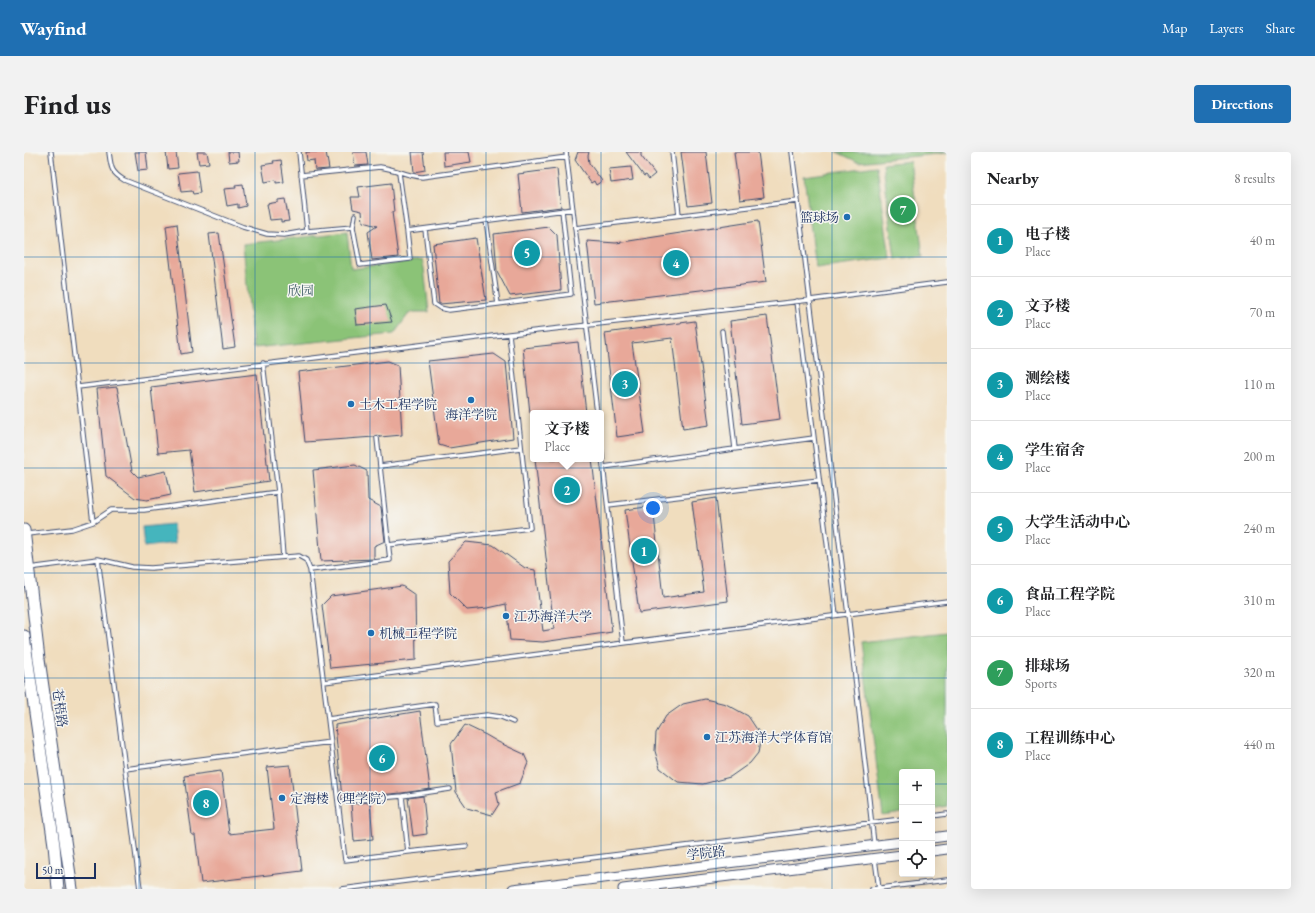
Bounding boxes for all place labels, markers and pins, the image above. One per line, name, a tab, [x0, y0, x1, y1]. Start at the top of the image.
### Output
pin: 7	[890, 195, 916, 225]
place label: 篮球场	[800, 209, 839, 226]
marker: 篮球场	[842, 212, 852, 222]
pin: 5	[514, 238, 540, 268]
pin: 4	[663, 248, 689, 278]
pin: 3	[612, 369, 638, 399]
marker: 海洋学院	[466, 395, 476, 405]
place label: 土木工程学院	[359, 396, 437, 413]
marker: 土木工程学院	[346, 399, 356, 409]
place label: 海洋学院	[445, 406, 497, 423]
pin: 2	[554, 475, 580, 505]
pin: 1	[631, 536, 657, 566]
place label: 江苏海洋大学	[514, 608, 592, 625]
marker: 江苏海洋大学	[501, 611, 511, 621]
place label: 机械工程学院	[379, 625, 457, 642]
marker: 机械工程学院	[366, 628, 376, 638]
place label: 江苏海洋大学体育馆	[715, 729, 832, 746]
marker: 江苏海洋大学体育馆	[702, 732, 712, 742]
pin: 6	[369, 743, 395, 773]
pin: 8	[193, 788, 219, 818]
place label: 定海楼（理学院）	[290, 790, 394, 807]
marker: 定海楼（理学院）	[277, 793, 287, 803]

